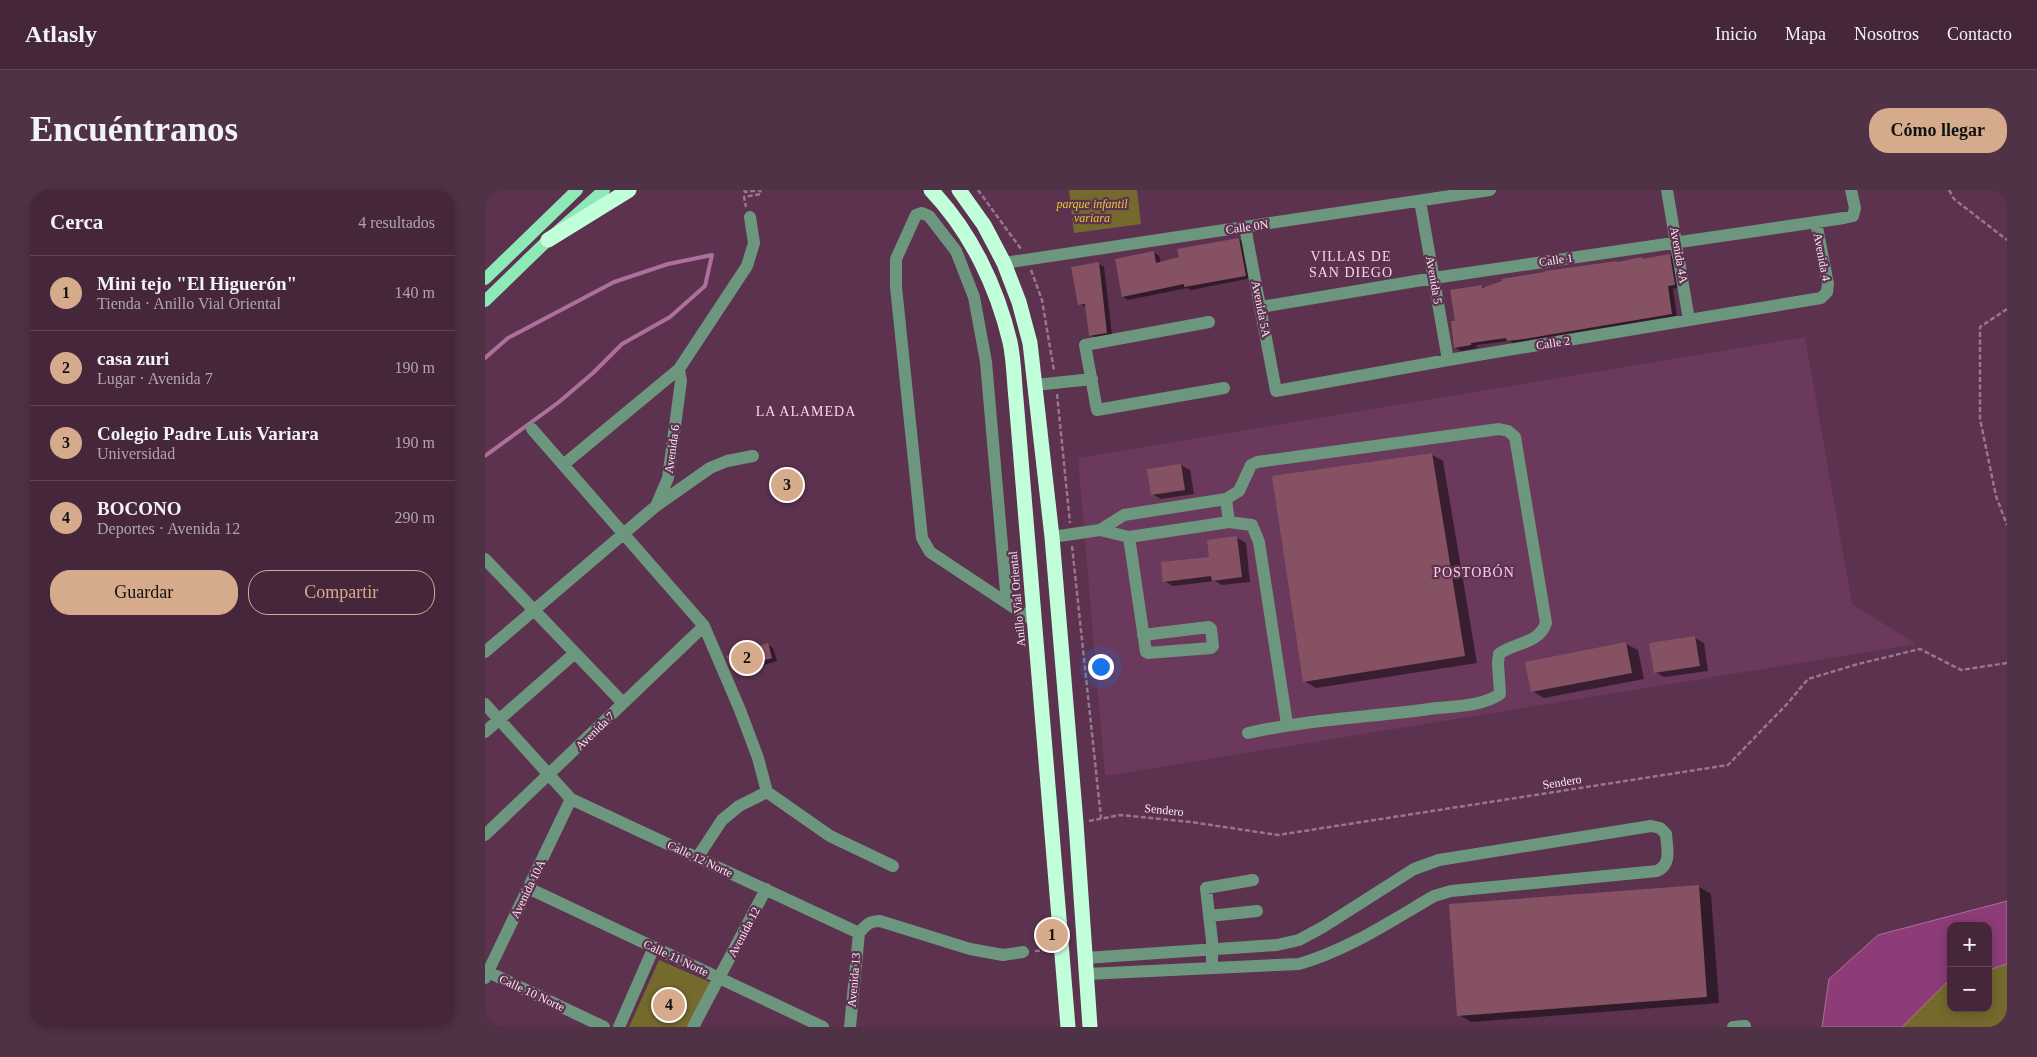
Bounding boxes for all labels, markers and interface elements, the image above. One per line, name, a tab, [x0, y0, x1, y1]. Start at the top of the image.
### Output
text: Atlasly	[25, 21, 97, 47]
text: Inicio	[1715, 24, 1757, 44]
text: Mapa	[1785, 24, 1826, 44]
text: Nosotros	[1854, 24, 1919, 44]
text: Contacto	[1947, 24, 2012, 44]
button: Cómo llegar	[1869, 108, 2007, 153]
text: Encuéntranos	[30, 110, 238, 149]
park label: parque infantil variara	[1055, 197, 1128, 225]
text: Cerca	[50, 210, 103, 234]
text: 4 resultados	[358, 214, 435, 231]
street label: Calle 0N	[1225, 217, 1270, 237]
street label: Avenida 4A	[1667, 226, 1691, 285]
street label: Avenida 4	[1810, 232, 1834, 282]
district label: VILLAS DE SAN DIEGO	[1309, 249, 1393, 280]
street label: Calle 1	[1538, 251, 1574, 269]
street label: Avenida 5	[1423, 255, 1445, 305]
text: Mini tejo "El Higuerón"	[97, 273, 297, 294]
street label: Avenida 5A	[1249, 279, 1273, 339]
text: 1	[62, 284, 70, 301]
text: 140 m	[395, 284, 435, 301]
text: Tienda · Anillo Vial Oriental	[97, 295, 281, 312]
street label: Calle 2	[1535, 333, 1571, 353]
text: casa zuri	[97, 348, 169, 369]
text: 2	[62, 359, 70, 376]
text: 190 m	[395, 359, 435, 376]
text: Lugar · Avenida 7	[97, 370, 213, 387]
district label: LA ALAMEDA	[756, 404, 856, 419]
text: Colegio Padre Luis Variara	[97, 423, 319, 444]
street label: Avenida 6	[662, 424, 682, 474]
text: 3	[62, 434, 70, 451]
text: 190 m	[395, 434, 435, 451]
text: Universidad	[97, 445, 175, 462]
pin: 3	[771, 466, 803, 504]
text: BOCONO	[97, 498, 181, 519]
text: 4	[62, 509, 70, 526]
text: 290 m	[395, 509, 435, 526]
text: Deportes · Avenida 12	[97, 520, 240, 537]
street label: Anillo Vial Oriental	[1006, 550, 1028, 647]
district label: POSTOBÓN	[1433, 564, 1515, 580]
button: Guardar	[50, 570, 238, 615]
button: Compartir	[248, 570, 435, 615]
pin: 2	[731, 639, 763, 677]
your location	[1088, 654, 1114, 680]
street label: Avenida 7	[573, 709, 617, 753]
street label: Sendero	[1541, 772, 1583, 792]
street label: Sendero	[1144, 801, 1184, 819]
street label: Calle 12 Norte	[665, 838, 735, 880]
street label: Avenida 10A	[508, 857, 548, 921]
street label: Avenida 12	[725, 905, 763, 959]
pin: 1	[1036, 916, 1068, 954]
map controls	[1947, 922, 1992, 1012]
button: +	[1947, 922, 1992, 967]
street label: Calle 11 Norte	[641, 937, 711, 979]
street label: Avenida 13	[845, 952, 863, 1008]
button: −	[1947, 967, 1992, 1012]
street label: Calle 10 Norte	[497, 972, 567, 1014]
pin: 4	[653, 986, 685, 1024]

